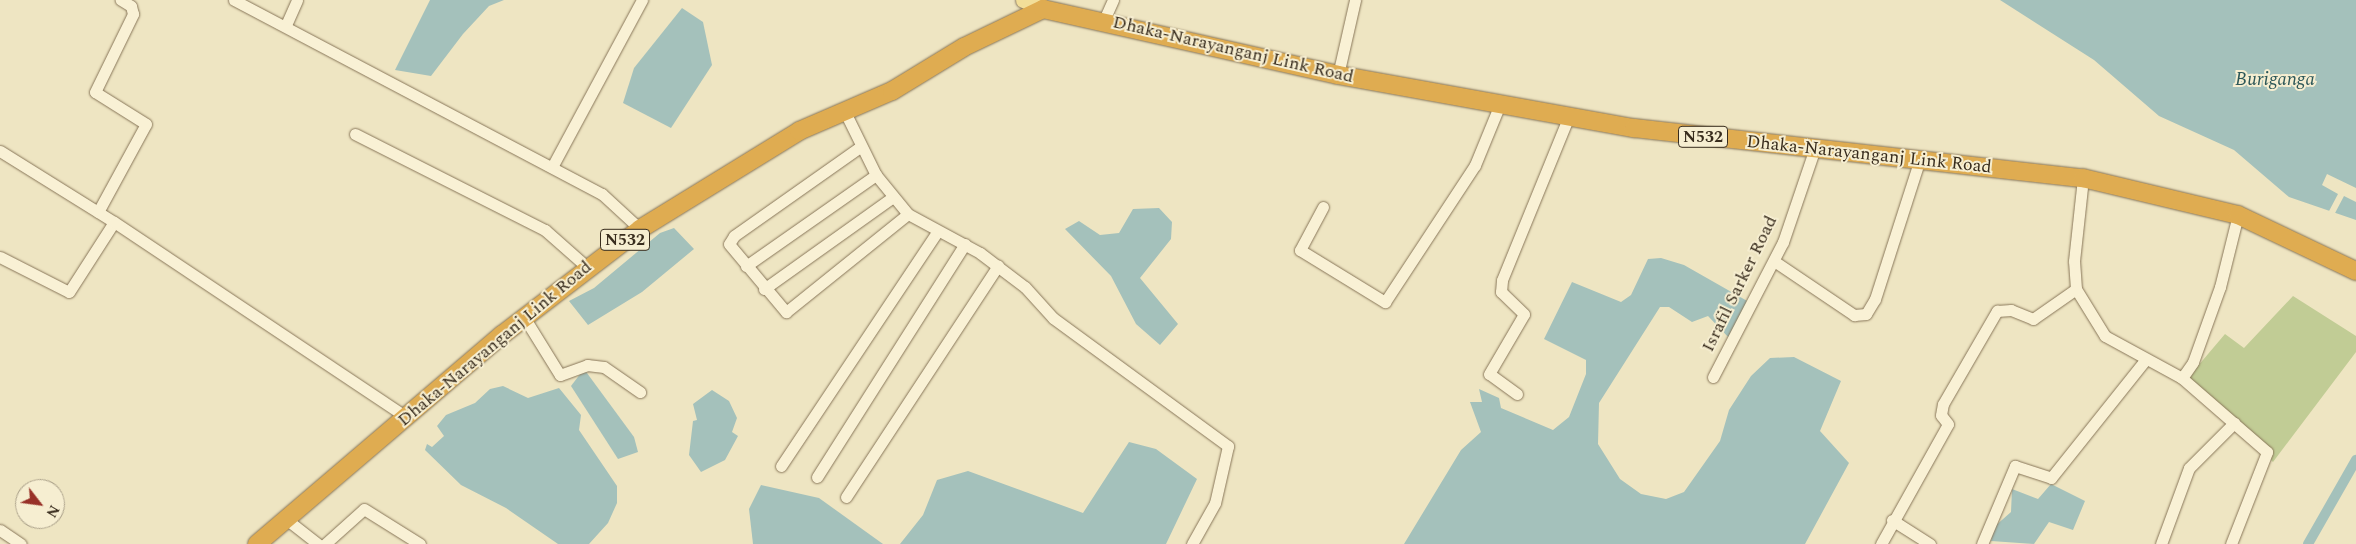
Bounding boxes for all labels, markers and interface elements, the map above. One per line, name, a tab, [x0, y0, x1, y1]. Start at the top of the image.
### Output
street label: Dhaka-Narayanganj Link Road	[1110, 12, 1356, 88]
water label: Buriganga	[2235, 69, 2315, 91]
road number: N532	[1678, 124, 1728, 150]
street label: Dhaka-Narayanganj Link Road	[1745, 131, 1993, 179]
street label: Israfil Sarker Road	[1698, 212, 1782, 356]
road number: N532	[600, 226, 650, 254]
street label: Dhaka-Narayanganj Link Road	[394, 257, 596, 431]
north arrow	[15, 479, 65, 529]
text: N	[41, 501, 65, 521]

